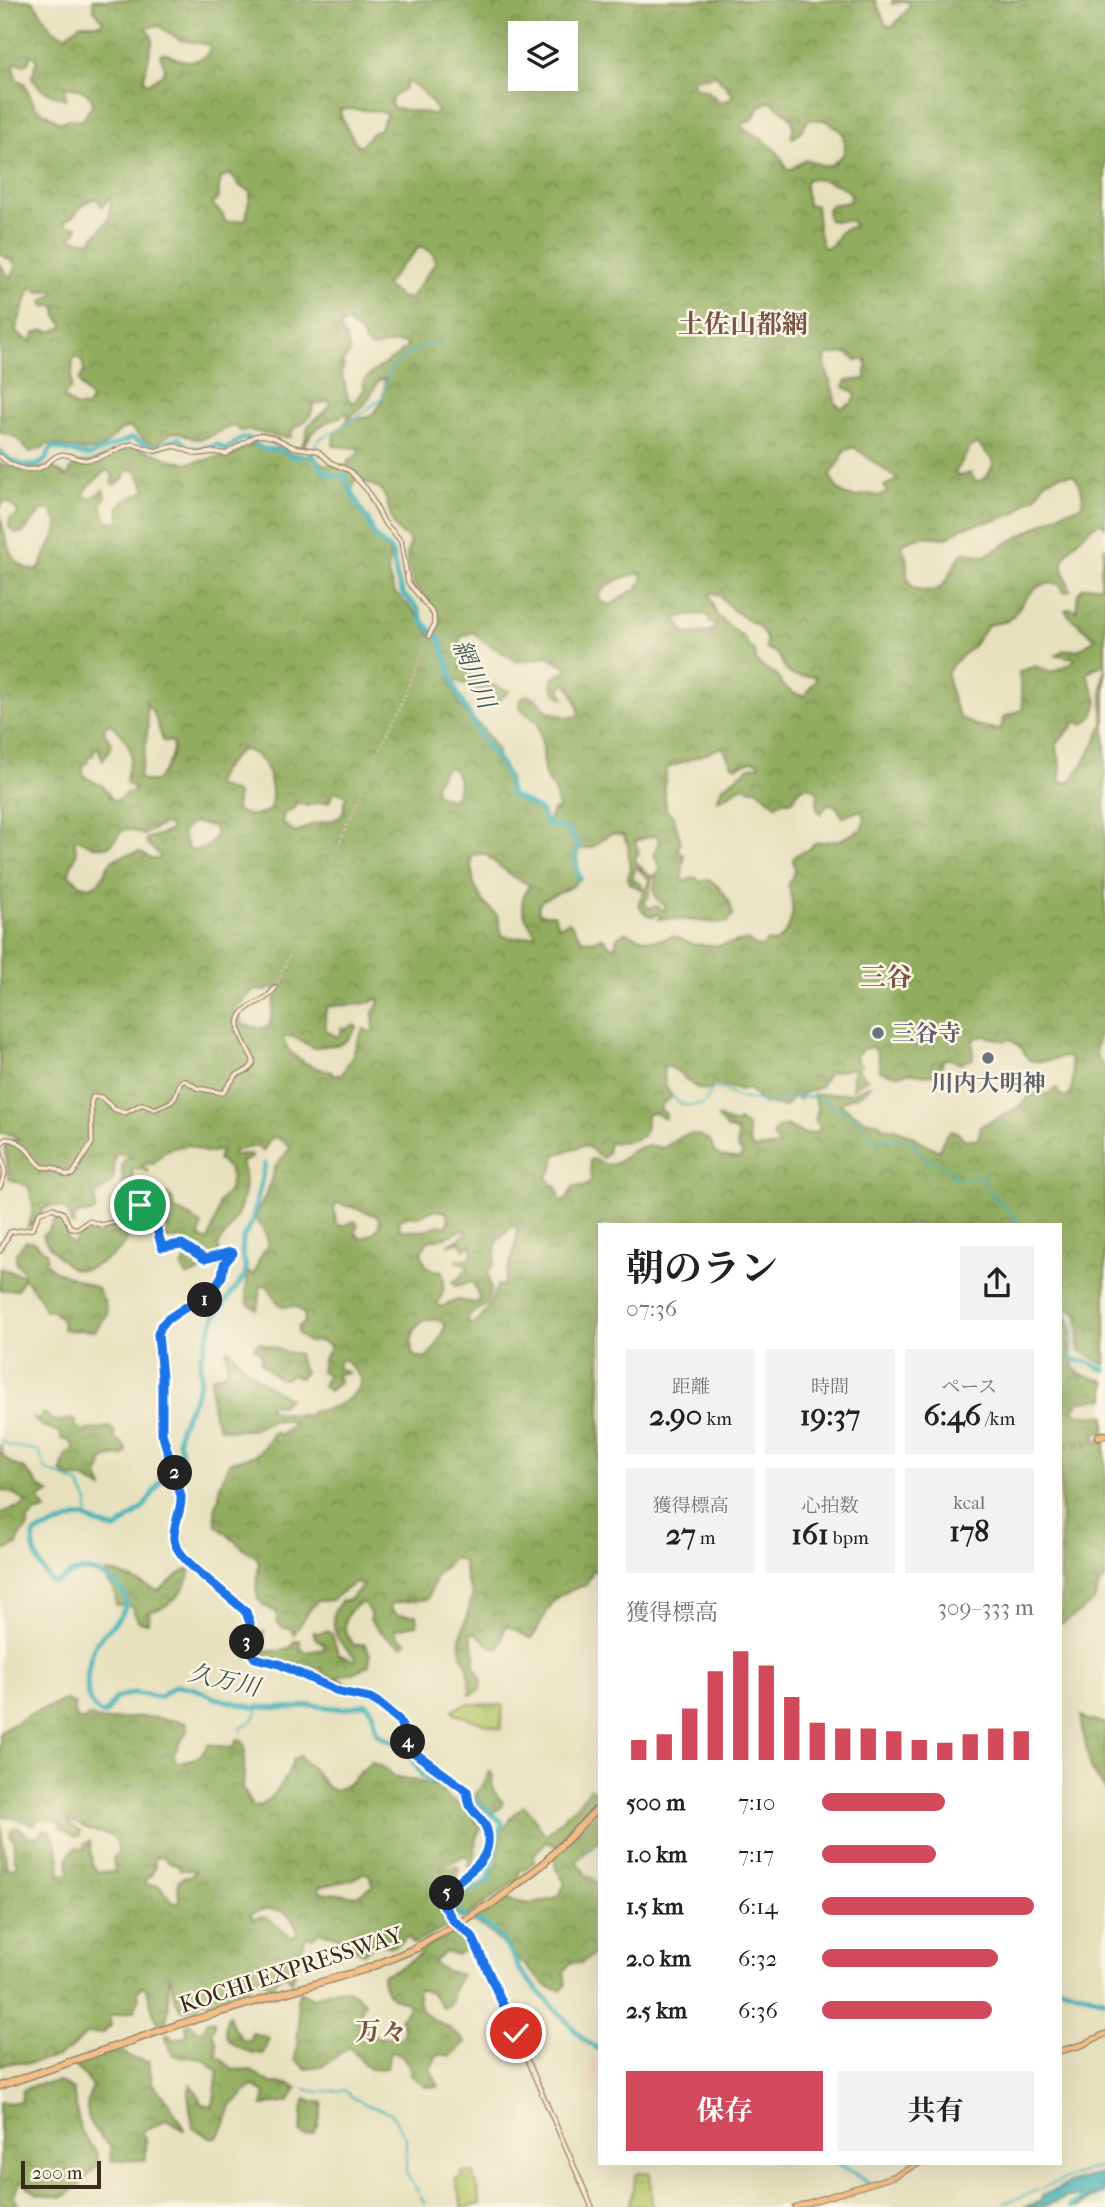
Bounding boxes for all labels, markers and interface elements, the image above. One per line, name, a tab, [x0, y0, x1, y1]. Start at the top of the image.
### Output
map controls	[508, 21, 578, 91]
button: layers	[508, 21, 578, 91]
district label: 土佐山都網	[678, 309, 808, 340]
water label: 網川川	[447, 635, 502, 715]
district label: 三谷	[860, 962, 912, 993]
place label: 三谷寺	[892, 1020, 961, 1047]
marker: 三谷寺	[870, 1025, 886, 1041]
marker: 川内大明神	[980, 1050, 996, 1066]
place label: 川内大明神	[931, 1070, 1046, 1097]
pin	[110, 1175, 170, 1235]
icon: arrive	[121, 1186, 159, 1224]
text: 朝のラン	[626, 1246, 778, 1291]
button: share	[960, 1246, 1034, 1320]
pin: 1	[188, 1282, 222, 1318]
text: 1	[201, 1288, 208, 1310]
text: 07:36	[626, 1295, 677, 1322]
text: 距離	[672, 1376, 710, 1398]
text: 時間	[811, 1376, 849, 1398]
text: ペース	[941, 1376, 997, 1398]
text: 2.90	[649, 1398, 702, 1433]
text: 19:37	[800, 1398, 860, 1433]
text: 6:46	[923, 1398, 981, 1433]
text: km	[702, 1408, 732, 1430]
text: /km	[981, 1408, 1015, 1430]
pin: 2	[158, 1456, 192, 1490]
text: 2	[170, 1461, 179, 1483]
text: kcal	[953, 1492, 985, 1514]
text: 獲得標高	[653, 1495, 729, 1517]
text: 心拍数	[801, 1495, 859, 1517]
text: 178	[949, 1514, 989, 1549]
text: 27	[666, 1517, 696, 1552]
text: 161	[791, 1517, 829, 1552]
text: m	[696, 1527, 716, 1549]
text: bpm	[829, 1527, 869, 1549]
text: 309–333 m	[937, 1594, 1034, 1621]
text: 獲得標高	[626, 1599, 718, 1626]
pin: 3	[230, 1624, 264, 1660]
text: 3	[243, 1630, 250, 1652]
water label: 久万川	[186, 1658, 265, 1702]
pin: 4	[390, 1724, 426, 1760]
text: 4	[402, 1730, 413, 1752]
text: 500 m	[626, 1789, 685, 1816]
text: 7:10	[738, 1789, 775, 1816]
text: 1.0 km	[626, 1841, 687, 1868]
text: 7:17	[738, 1841, 774, 1868]
pin: 5	[430, 1876, 464, 1910]
text: 5	[442, 1881, 451, 1903]
text: 1.5 km	[626, 1893, 684, 1920]
text: 6:14	[738, 1893, 778, 1920]
street label: KOCHI EXPRESSWAY	[176, 1921, 407, 2019]
text: 2.0 km	[626, 1945, 691, 1972]
text: 6:32	[738, 1945, 777, 1972]
text: 2.5 km	[626, 1997, 687, 2024]
text: 6:36	[738, 1997, 778, 2024]
pin	[486, 2003, 546, 2063]
icon: check	[497, 2014, 535, 2052]
district label: 万々	[355, 2016, 407, 2047]
button: 保存	[626, 2071, 823, 2151]
button: 共有	[837, 2071, 1034, 2151]
scale bar	[21, 2158, 102, 2190]
text: 200 m	[32, 2162, 83, 2184]

